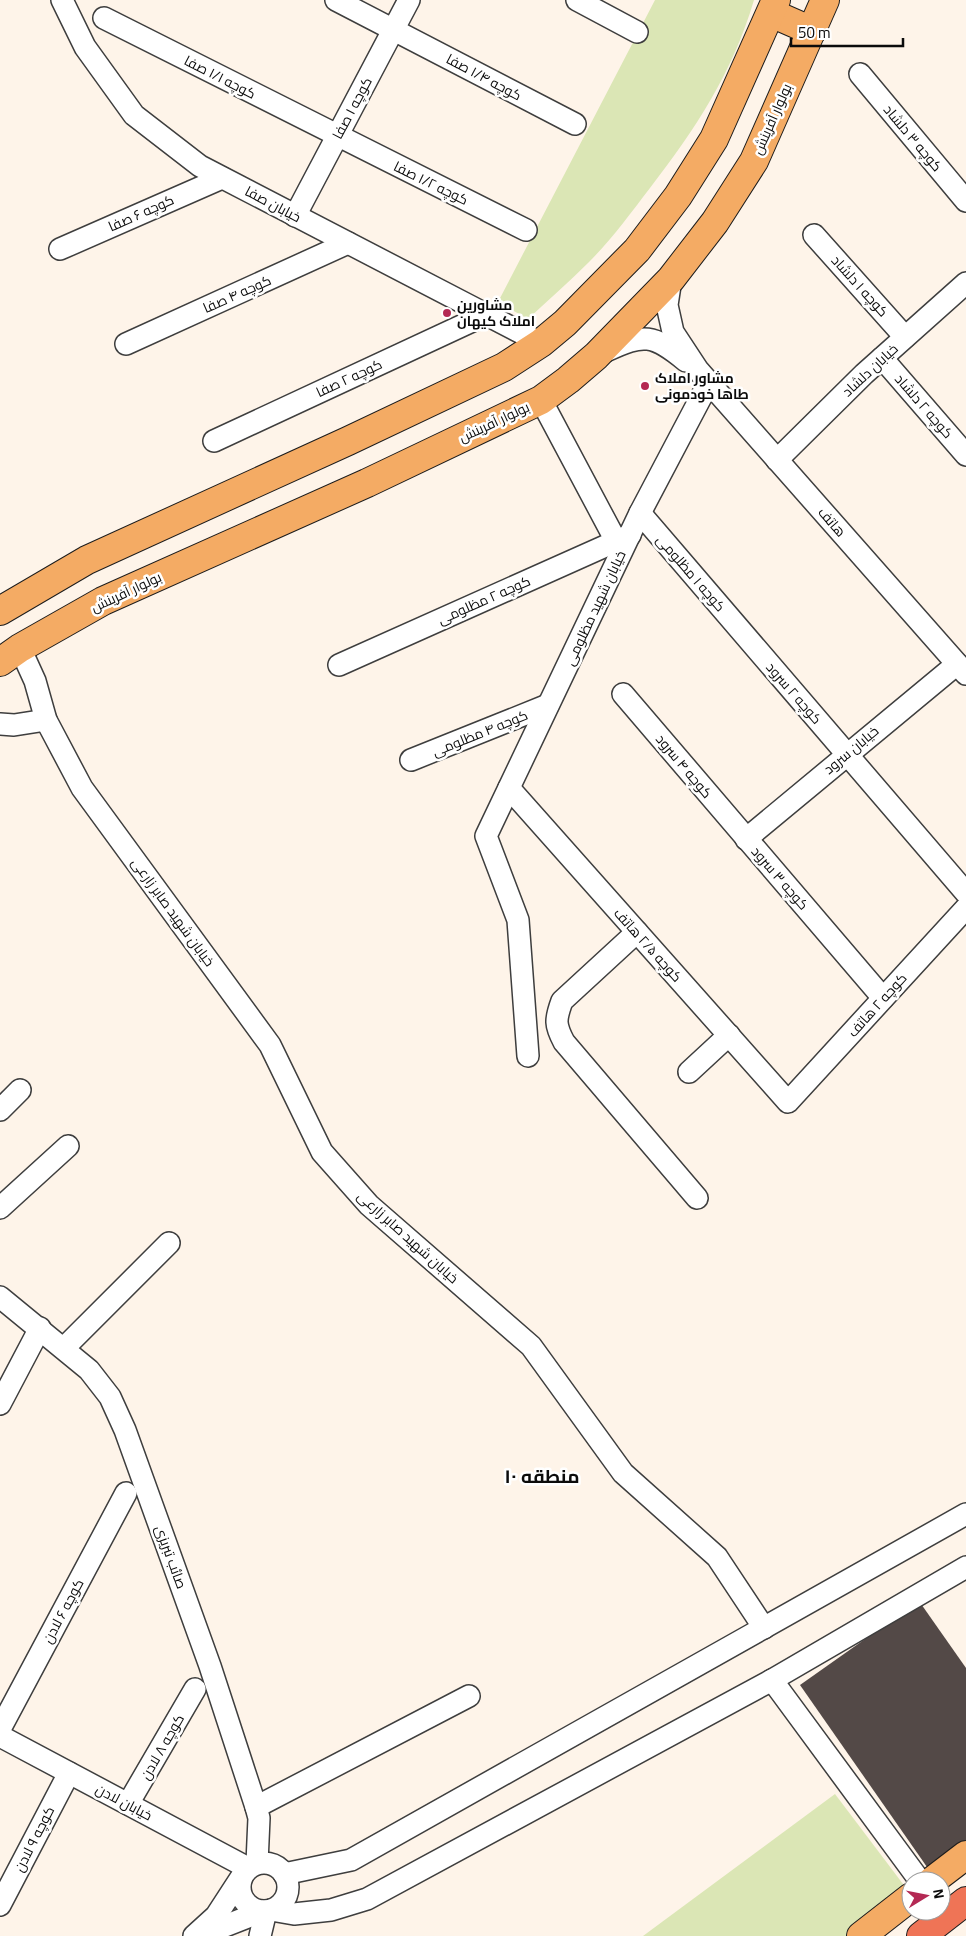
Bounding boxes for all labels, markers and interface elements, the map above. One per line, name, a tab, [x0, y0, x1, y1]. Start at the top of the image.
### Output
scale bar	[791, 15, 904, 47]
text: 50 m	[798, 18, 831, 47]
street label: کوچه ۱/۴ صفا	[441, 46, 527, 108]
street label: کوچه ۱/۱ صفا	[179, 48, 261, 106]
street label: کوچه ۱ صفا	[325, 72, 379, 144]
street label: بولوار آفرینش	[745, 79, 799, 159]
street label: کوچه ۳ دلشاد	[877, 98, 949, 178]
street label: کوچه ۱/۲ صفا	[389, 154, 473, 212]
street label: خیابان صفا	[240, 178, 306, 230]
street label: کوچه ۶ صفا	[104, 187, 178, 239]
street label: کوچه ۱ دلشاد	[825, 249, 895, 323]
street label: کوچه ۴ صفا	[198, 267, 276, 321]
place label: مشاورین املاک کیهان	[457, 292, 535, 334]
marker: مشاورین املاک کیهان	[441, 307, 453, 319]
street label: خیابان دلشاد	[836, 337, 904, 403]
street label: کوچه ۲ صفا	[311, 351, 387, 405]
place label: مشاور املاک طاها خودمونی	[655, 365, 749, 407]
street label: کوچه ۲ دلشاد	[888, 367, 960, 445]
marker: مشاور املاک طاها خودمونی	[639, 380, 651, 392]
street label: بولوار آفرینش	[454, 394, 534, 450]
street label: هاتف	[811, 501, 853, 543]
street label: کوچه ۱ مظلومی	[650, 528, 732, 618]
street label: خیابان شهید مظلومی	[557, 546, 633, 670]
street label: بولوار آفرینش	[86, 564, 166, 620]
street label: کوچه ۲ مظلومی	[433, 568, 535, 632]
street label: کوچه ۲ سرود	[759, 656, 829, 730]
street label: کوچه ۴ مظلومی	[428, 702, 532, 764]
street label: خیابان سرود	[817, 719, 885, 781]
street label: کوچه ۴ سرود	[649, 728, 719, 804]
street label: کوچه ۳ سرود	[745, 840, 815, 916]
street label: خیابان شهید صابر زارعی	[124, 852, 222, 972]
street label: کوچه ۲/۵ هاتف	[607, 902, 689, 988]
street label: کوچه ۲ هاتف	[841, 967, 913, 1043]
street label: خیابان شهید صابر زارعی	[351, 1184, 465, 1290]
district label: منطقه ۱۰	[504, 1458, 580, 1494]
street label: صائب تبریزی	[147, 1521, 195, 1593]
street label: کوچه ۶ لادن	[35, 1574, 91, 1648]
street label: کوچه ۸ لادن	[133, 1709, 191, 1785]
street label: خیابان لادن	[91, 1776, 157, 1828]
street label: کوچه ۹ لادن	[6, 1801, 62, 1877]
north arrow	[901, 1871, 951, 1921]
text: N	[925, 1887, 952, 1901]

